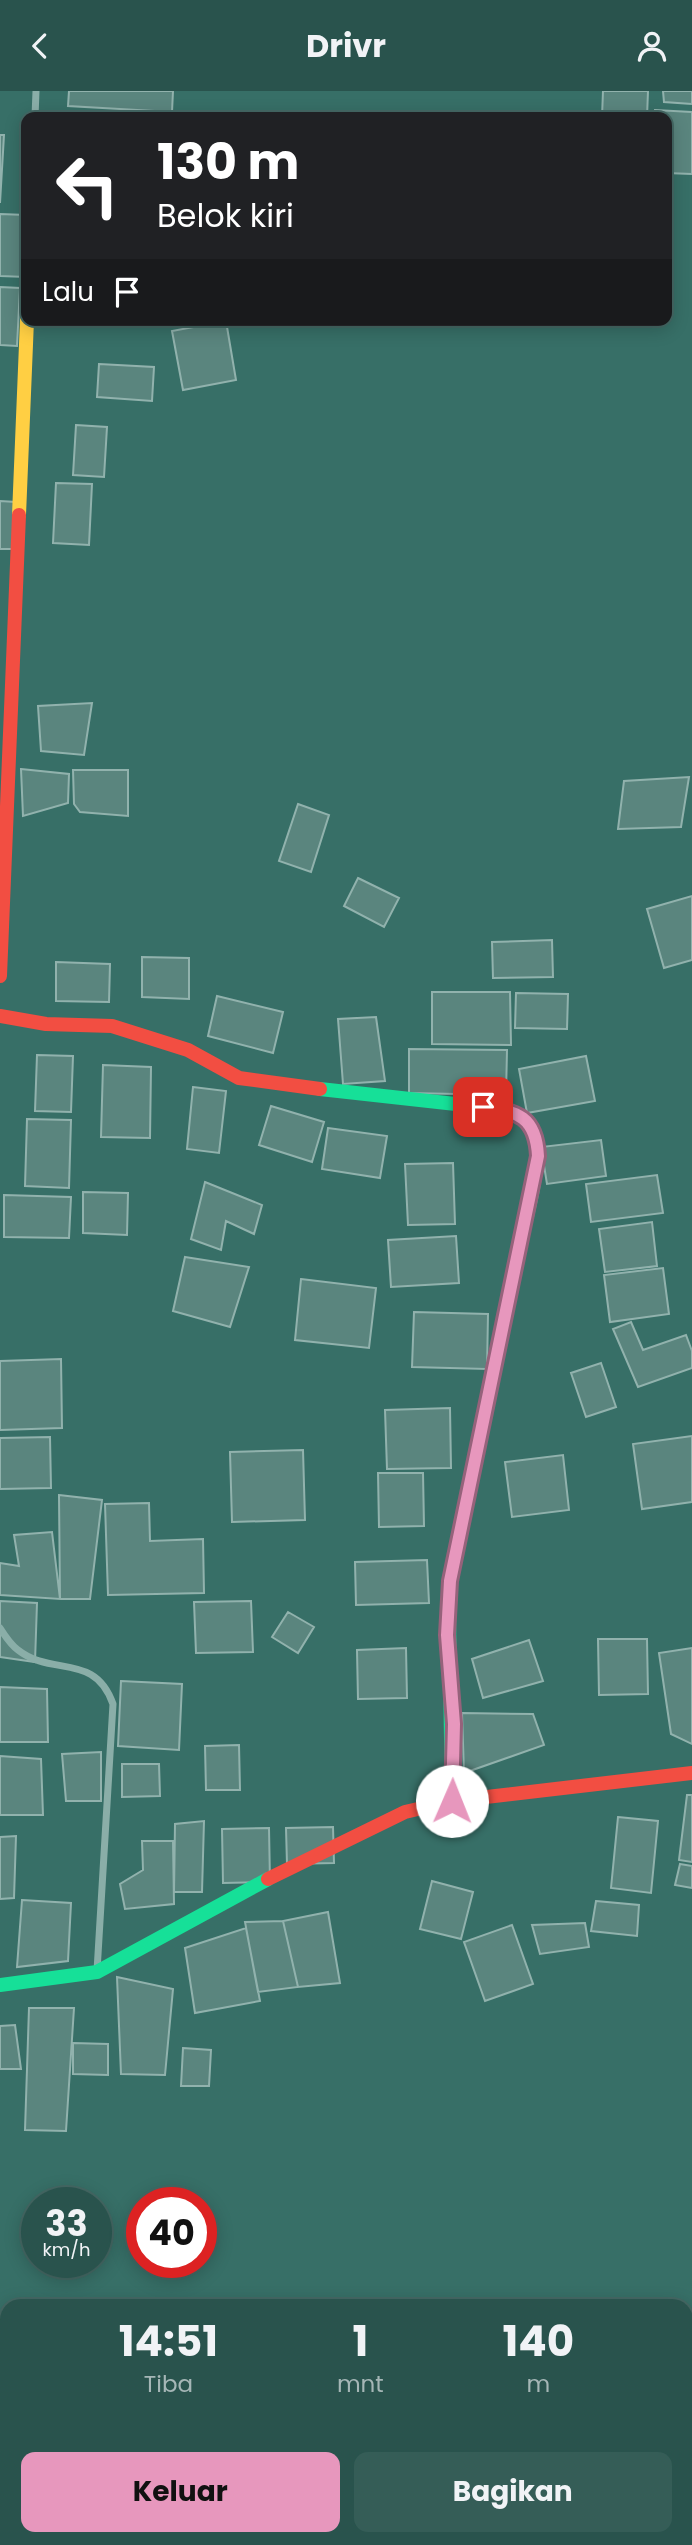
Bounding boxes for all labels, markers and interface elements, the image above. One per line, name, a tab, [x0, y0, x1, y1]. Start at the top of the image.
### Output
text: Drivr	[306, 23, 386, 68]
icon: back	[21, 27, 59, 65]
icon: person	[633, 27, 671, 65]
text: 130 m	[157, 128, 299, 196]
icon: left	[42, 140, 133, 231]
text: Belok kiri	[157, 193, 294, 238]
icon: arrive	[108, 273, 146, 311]
text: Lalu	[42, 274, 94, 310]
pin	[453, 1077, 513, 1137]
icon: arrive	[464, 1088, 502, 1126]
position arrow	[415, 1764, 489, 1838]
speed limit sign: 40	[126, 2187, 217, 2278]
text: 33	[45, 2199, 88, 2248]
text: km/h	[43, 2237, 90, 2262]
text: 14:51	[119, 2312, 218, 2371]
text: 1	[352, 2312, 368, 2371]
text: 140	[503, 2312, 574, 2371]
text: Tiba	[144, 2368, 193, 2400]
text: mnt	[337, 2368, 384, 2400]
text: m	[526, 2368, 550, 2400]
button: Keluar	[21, 2452, 340, 2532]
button: Bagikan	[354, 2452, 672, 2532]

